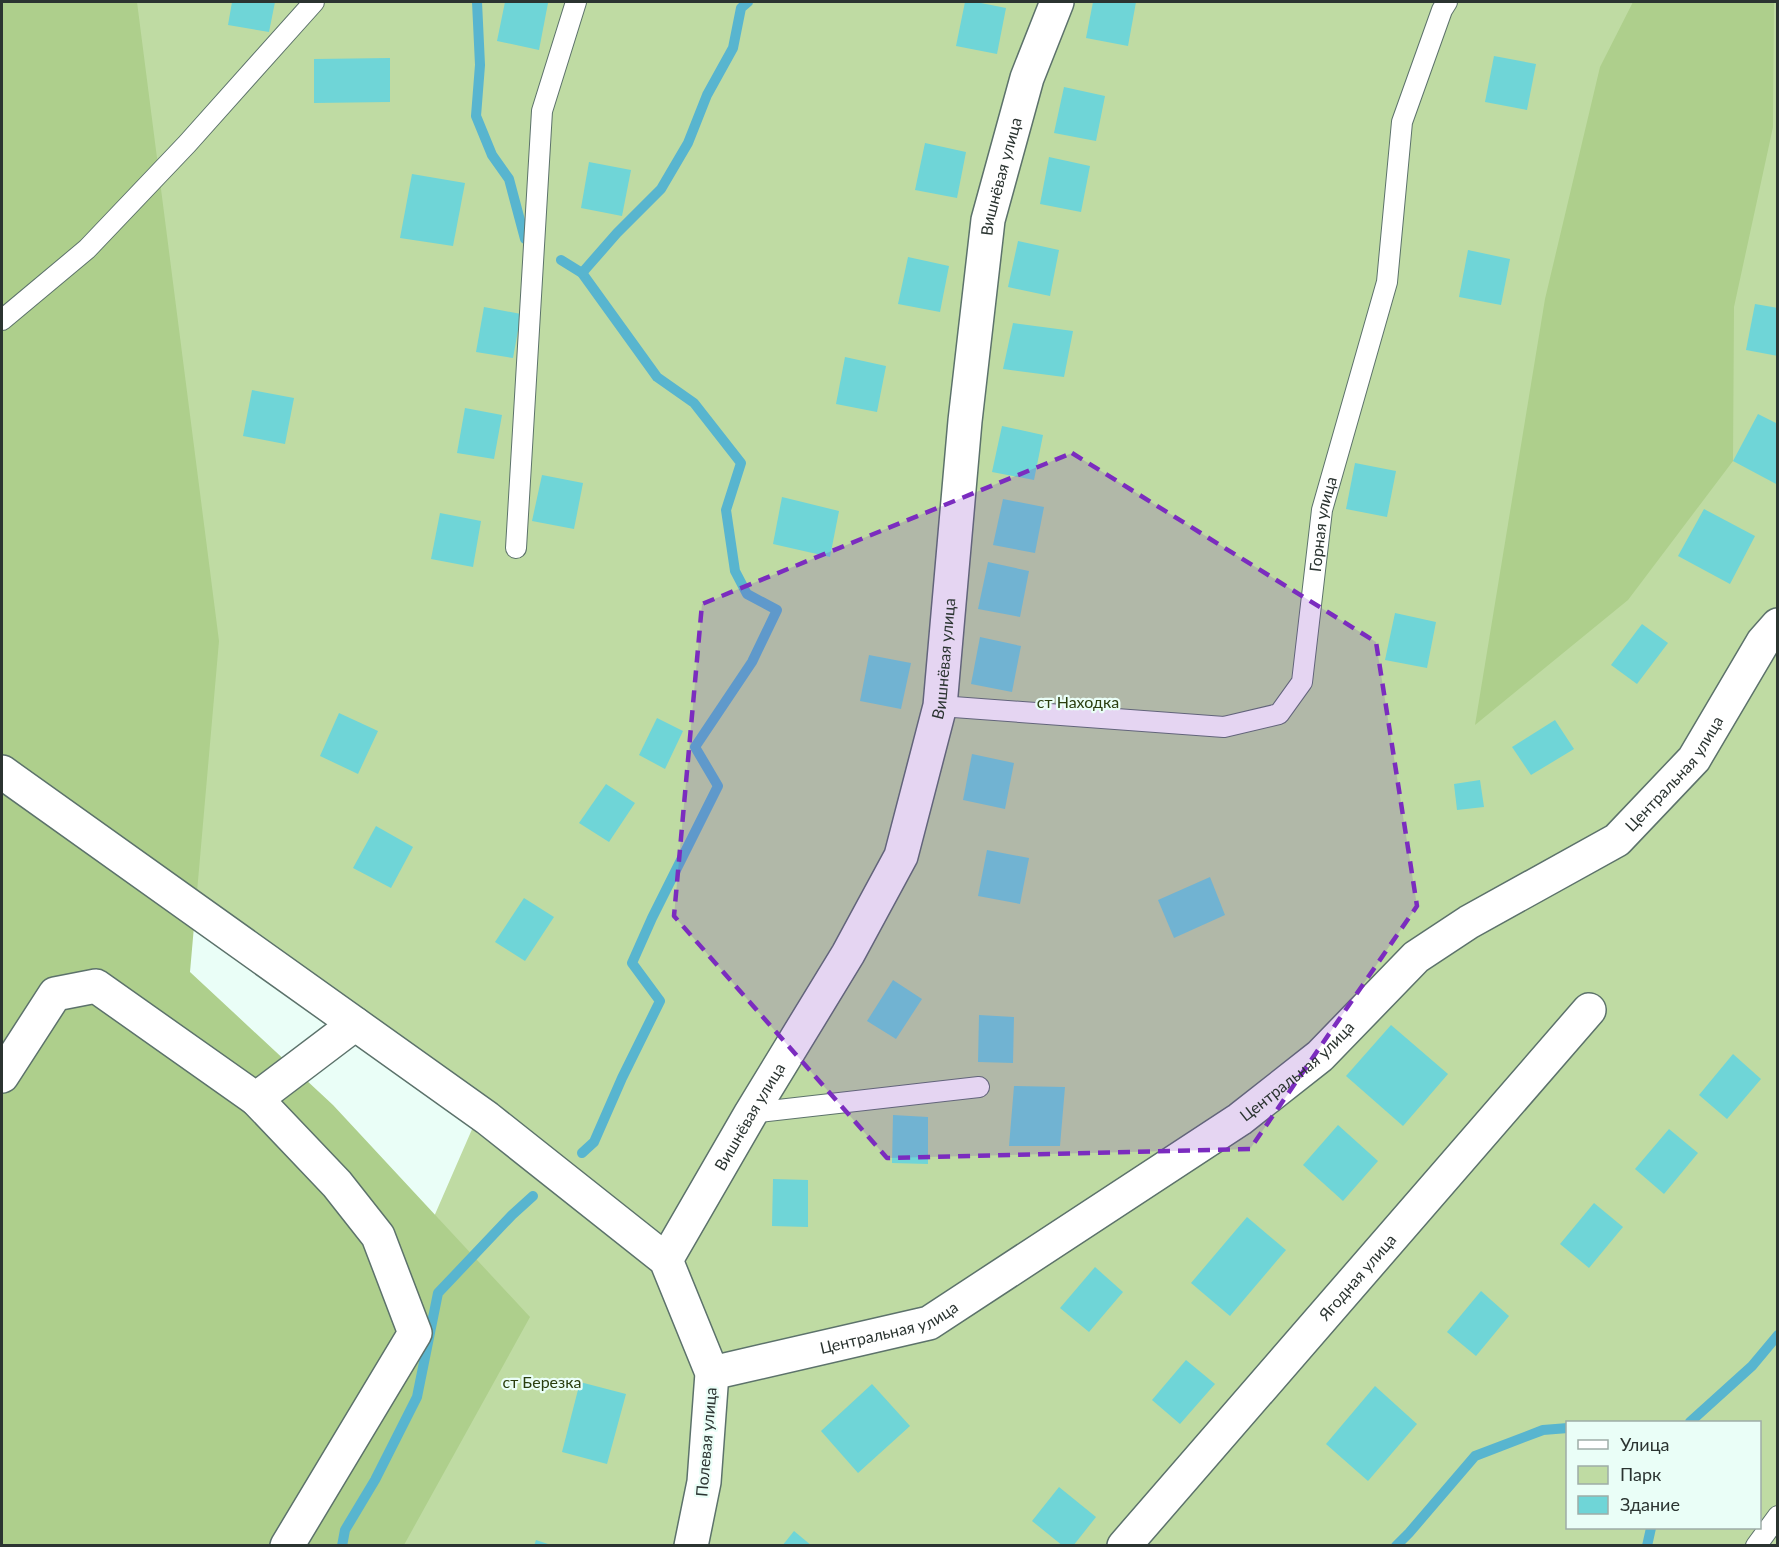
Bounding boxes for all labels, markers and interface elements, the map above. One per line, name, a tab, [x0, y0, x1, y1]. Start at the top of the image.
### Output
street label: Вишнёвая улица	[976, 115, 1025, 237]
street label: Горная улица	[1305, 474, 1340, 573]
street label: Вишнёвая улица	[927, 597, 958, 721]
park label: ст Находка	[1037, 692, 1119, 711]
street label: Центральная улица	[1621, 712, 1726, 835]
street label: Центральная улица	[1236, 1017, 1358, 1125]
street label: Вишнёвая улица	[710, 1059, 788, 1173]
street label: Ягодная улица	[1314, 1230, 1400, 1325]
street label: Центральная улица	[818, 1297, 961, 1357]
park label: ст Березка	[503, 1372, 581, 1391]
street label: Полевая улица	[691, 1386, 720, 1497]
legend	[1566, 1421, 1761, 1529]
text: Улица	[1620, 1433, 1670, 1455]
text: Парк	[1620, 1463, 1662, 1485]
text: Здание	[1620, 1493, 1680, 1515]

